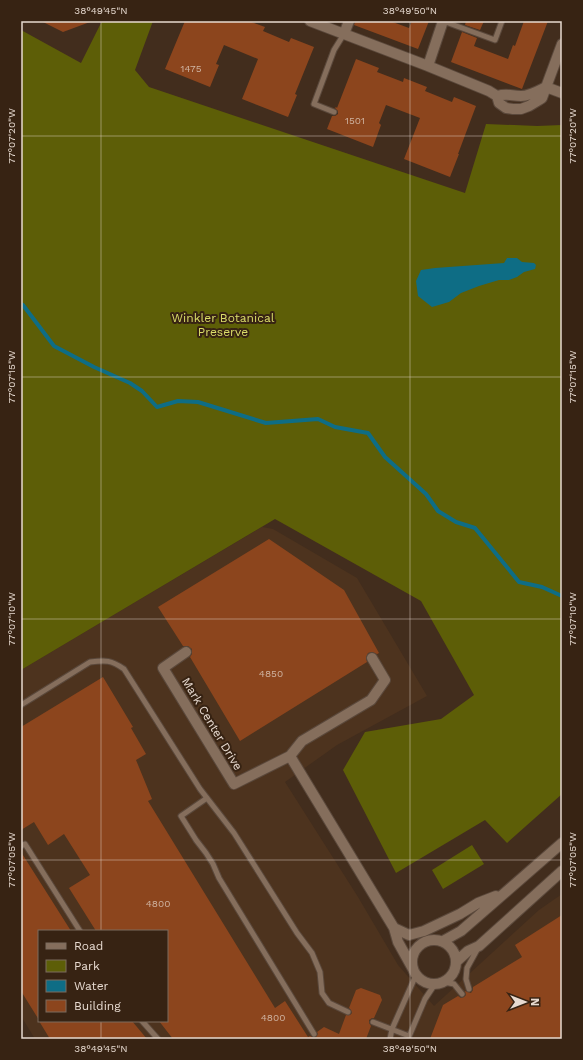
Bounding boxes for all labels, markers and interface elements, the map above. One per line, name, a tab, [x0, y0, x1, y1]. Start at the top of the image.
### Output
text: 38°49'45"N	[74, 5, 128, 16]
text: 38°49'50"N	[383, 5, 437, 16]
house number: 1475	[181, 63, 202, 74]
text: 77°07'20"W	[6, 108, 17, 164]
text: 77°07'20"W	[567, 108, 578, 164]
house number: 1501	[345, 115, 365, 126]
park label: Winkler Botanical Preserve	[172, 311, 275, 339]
text: 77°07'15"W	[6, 350, 17, 404]
text: 77°07'15"W	[567, 350, 578, 404]
text: 77°07'10"W	[6, 592, 17, 646]
text: 77°07'10"W	[567, 592, 578, 646]
house number: 4850	[259, 668, 283, 679]
street label: Mark Center Drive	[179, 675, 245, 773]
text: 77°07'05"W	[6, 832, 17, 888]
text: 77°07'05"W	[567, 832, 578, 888]
house number: 4800	[146, 898, 170, 909]
legend	[38, 930, 168, 1022]
text: Road	[74, 939, 103, 953]
text: Park	[74, 959, 100, 973]
text: Water	[74, 979, 109, 993]
north arrow	[505, 982, 545, 1022]
text: N	[528, 998, 541, 1006]
text: Building	[74, 999, 121, 1013]
house number: 4800	[261, 1012, 285, 1023]
text: 38°49'45"N	[74, 1043, 128, 1054]
text: 38°49'50"N	[383, 1043, 437, 1054]

